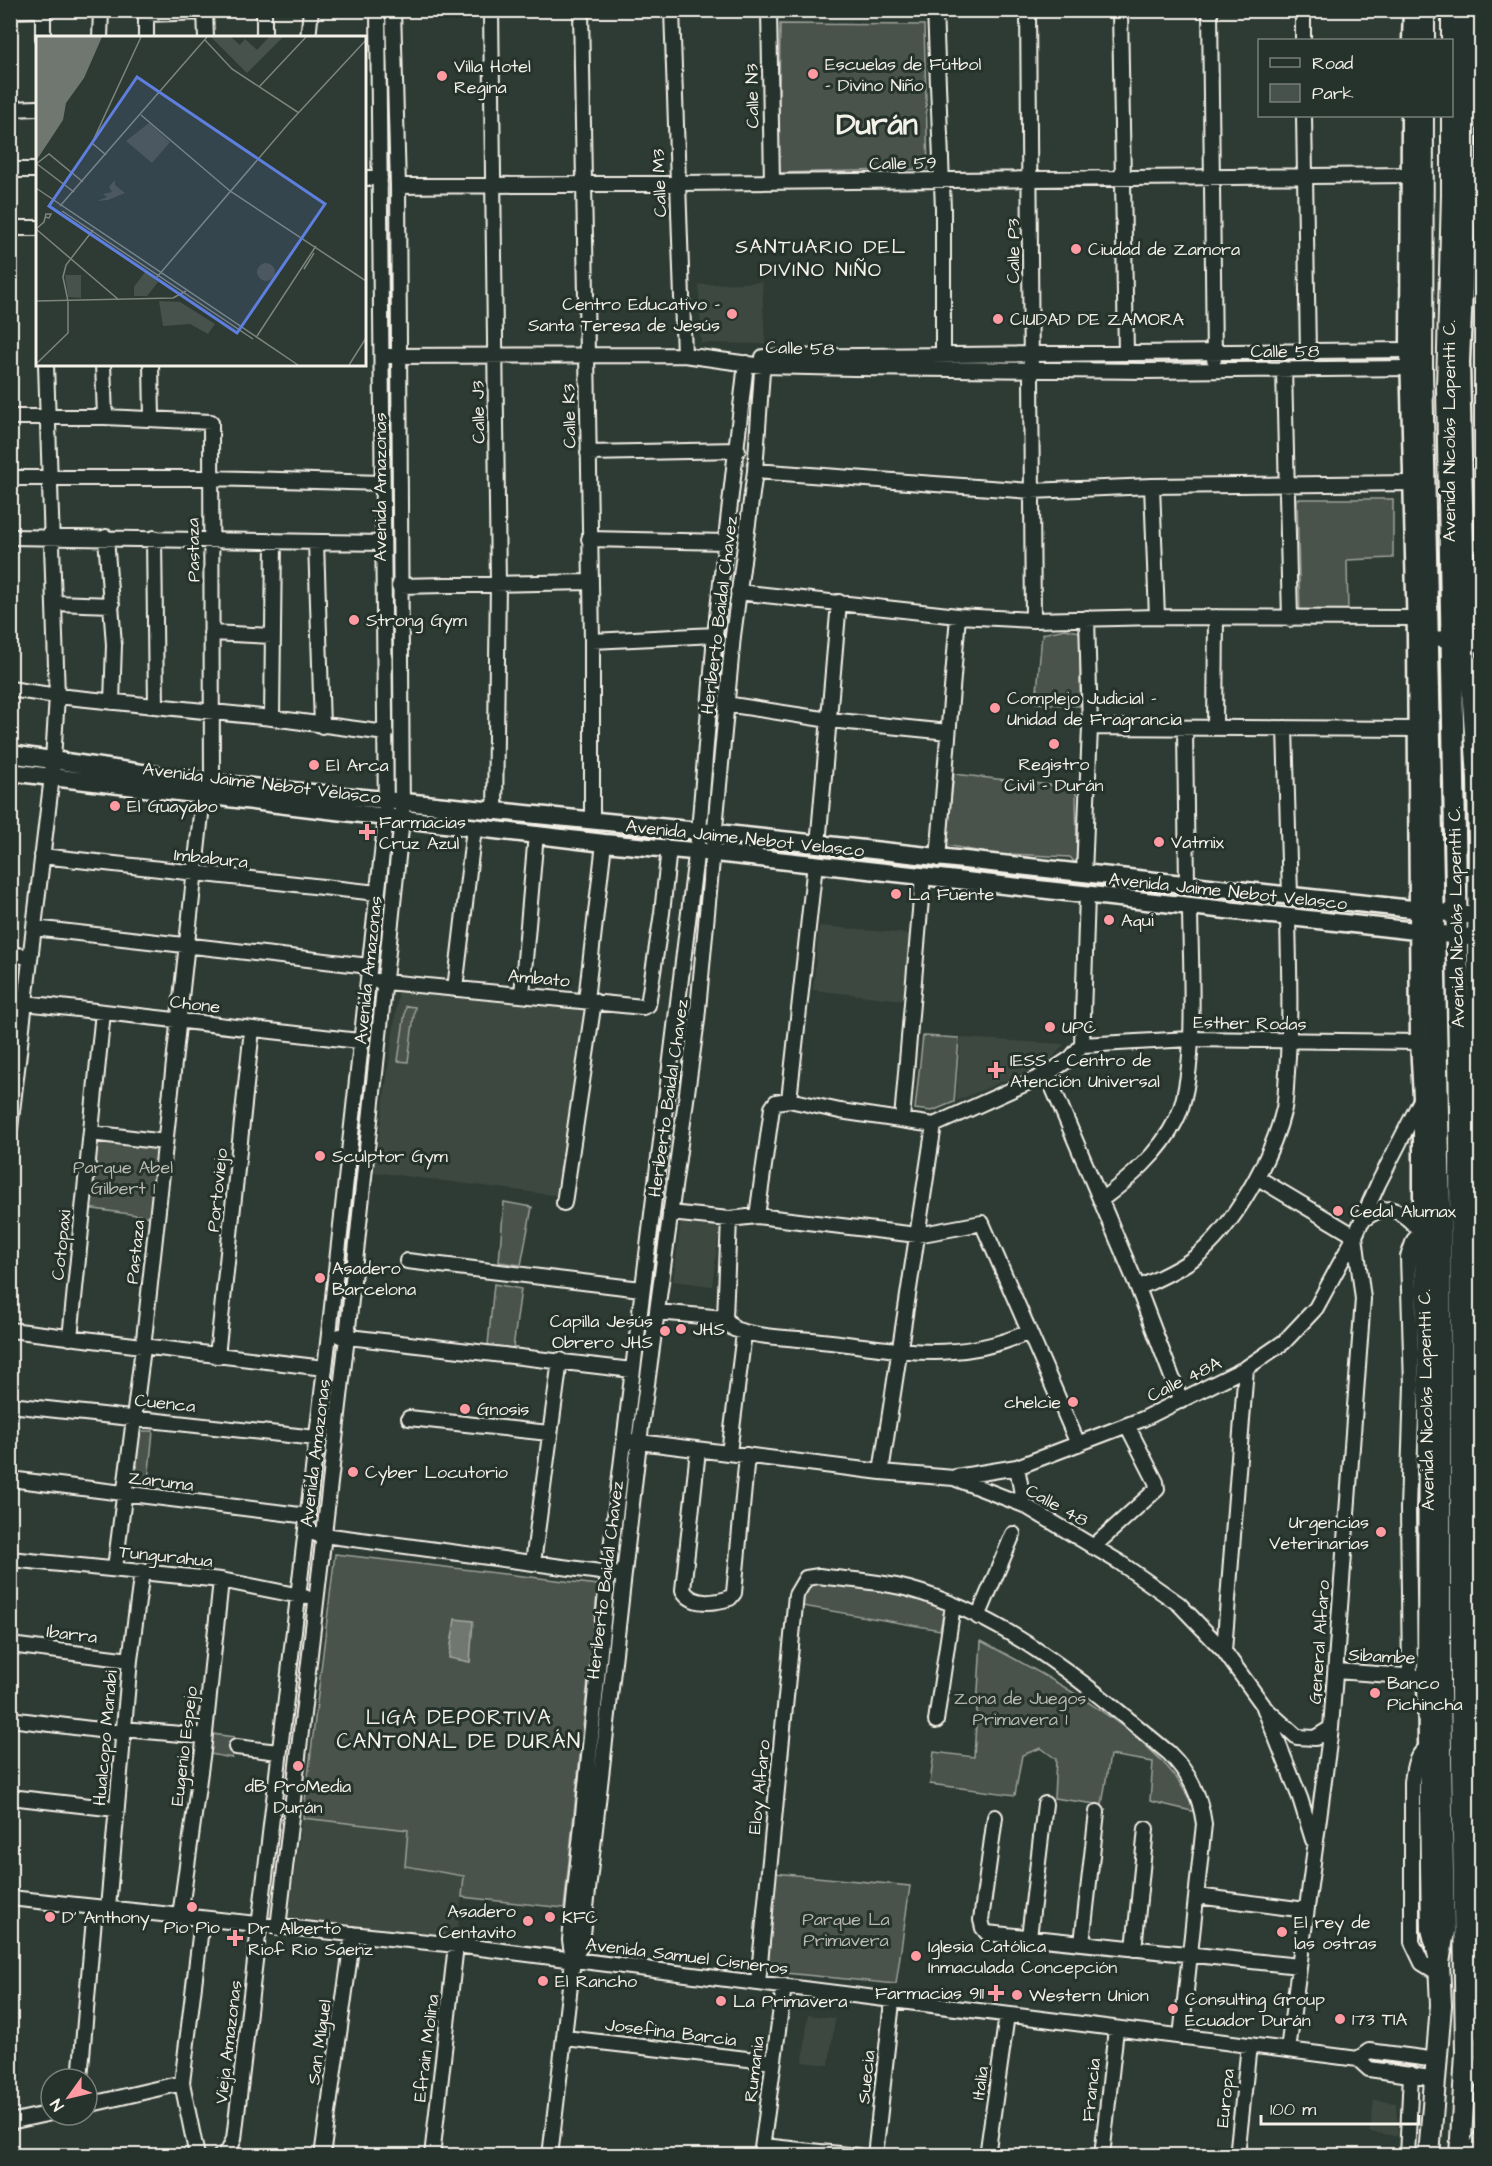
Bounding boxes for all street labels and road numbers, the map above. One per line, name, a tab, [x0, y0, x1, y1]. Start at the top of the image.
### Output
street label: Calle N3	[739, 63, 766, 129]
street label: Calle M3	[646, 148, 673, 218]
street label: Calle 59	[869, 150, 937, 177]
street label: Calle P3	[1001, 218, 1026, 284]
street label: Avenida Nicolás Lapentti C.	[1437, 320, 1462, 542]
street label: Calle 58	[765, 335, 835, 362]
street label: Calle 58	[1251, 339, 1320, 364]
street label: Calle J3	[465, 380, 492, 444]
street label: Calle K3	[556, 383, 583, 448]
street label: Avenida Amazonas	[368, 413, 393, 561]
street label: Heriberto Baidal Chavez	[695, 514, 744, 716]
street label: Pastaza	[180, 518, 207, 582]
street label: Avenida Jaime Nebot Velasco	[142, 756, 382, 811]
street label: Avenida Nicolás Lapentti C.	[1442, 806, 1471, 1028]
street label: Avenida Jaime Nebot Velasco	[625, 814, 865, 863]
street label: Imbabura	[173, 842, 249, 875]
street label: Avenida Jaime Nebot Velasco	[1108, 867, 1348, 916]
street label: Avenida Amazonas	[348, 895, 389, 1045]
street label: Ambato	[507, 963, 571, 994]
street label: Chone	[168, 989, 222, 1020]
street label: Heriberto Baidal Chavez	[642, 997, 695, 1199]
street label: Esther Rodas	[1193, 1010, 1307, 1037]
street label: Portoviejo	[201, 1147, 234, 1233]
street label: Cotopaxi	[45, 1208, 78, 1281]
street label: Pastaza	[120, 1219, 151, 1285]
street label: Avenida Nicolás Lapentti C.	[1412, 1289, 1441, 1511]
street label: Calle 48A	[1143, 1350, 1226, 1408]
street label: Avenida Amazonas	[294, 1378, 337, 1528]
street label: Cuenca	[133, 1388, 197, 1419]
street label: Zaruma	[127, 1465, 195, 1498]
street label: Calle 48	[1021, 1478, 1093, 1533]
street label: Heriberto Baidal Chavez	[581, 1479, 630, 1681]
street label: Tungurahua	[118, 1539, 214, 1575]
street label: General Alfaro	[1303, 1579, 1336, 1705]
street label: Ibarra	[45, 1619, 99, 1650]
street label: Sibambe	[1348, 1642, 1417, 1671]
street label: Hualcopo Manabi	[87, 1669, 124, 1807]
street label: Eugenio Espejo	[165, 1685, 205, 1808]
street label: Eloy Alfaro	[742, 1739, 778, 1836]
street label: Avenida Samuel Cisneros	[584, 1932, 790, 1981]
street label: Vieja Amazonas	[209, 1979, 248, 2105]
street label: Efrain Molina	[408, 1993, 445, 2103]
street label: San Miguel	[301, 1998, 339, 2086]
street label: Josefina Barcia	[604, 2012, 738, 2053]
street label: Rumania	[738, 2035, 771, 2103]
street label: Suecia	[851, 2049, 882, 2105]
street label: Francia	[1076, 2057, 1107, 2123]
street label: Italia	[966, 2065, 995, 2102]
street label: Europa	[1210, 2067, 1241, 2129]

